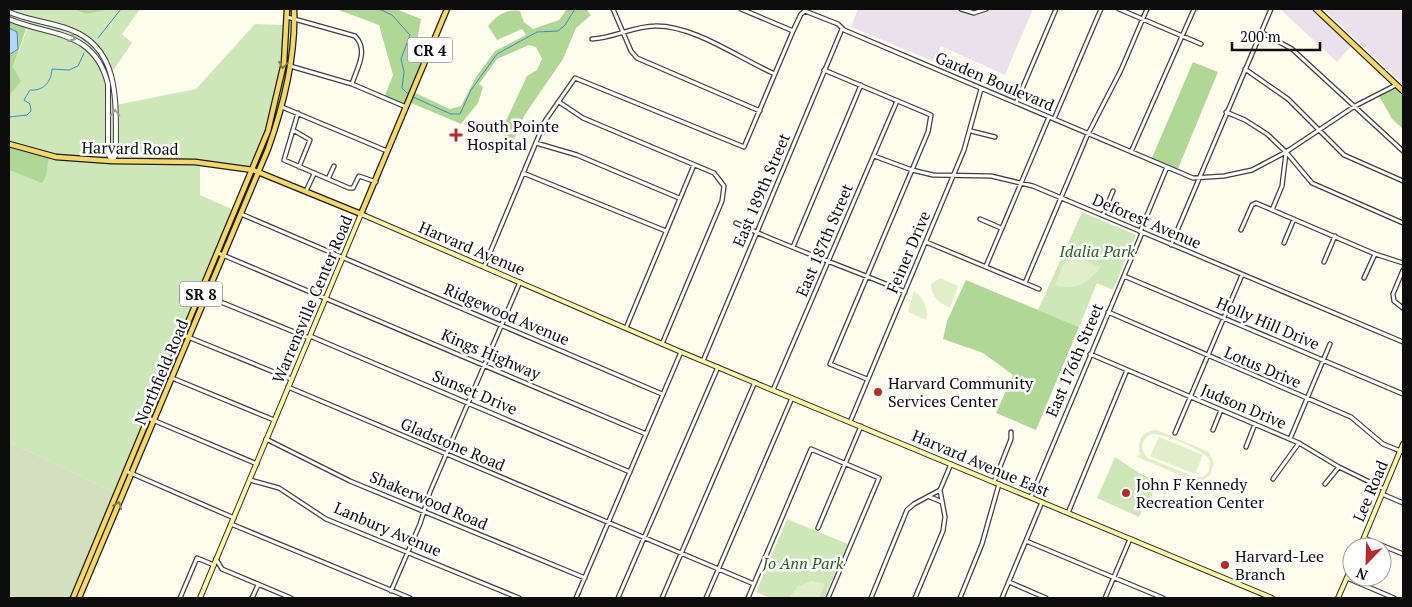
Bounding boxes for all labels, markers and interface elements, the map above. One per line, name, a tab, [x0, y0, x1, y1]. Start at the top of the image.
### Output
scale bar	[1232, 20, 1320, 52]
text: 200 m	[1240, 26, 1281, 46]
one-way arrow	[67, 31, 76, 42]
road number: CR 4	[408, 38, 452, 62]
street label: Garden Boulevard	[932, 46, 1058, 116]
one-way arrow	[278, 61, 289, 69]
one-way arrow	[110, 109, 120, 117]
place label: South Pointe Hospital	[467, 115, 559, 155]
marker: South Pointe Hospital	[449, 128, 463, 142]
street label: East 189th Street	[727, 130, 795, 250]
street label: Harvard Road	[81, 136, 179, 160]
street label: East 187th Street	[790, 180, 858, 300]
street label: Deforest Avenue	[1089, 188, 1205, 254]
street label: Feiner Drive	[881, 208, 935, 296]
street label: Warrensville Center Road	[267, 212, 357, 386]
street label: Harvard Avenue	[416, 216, 528, 280]
park label: Idalia Park	[1058, 240, 1135, 262]
street label: Ridgewood Avenue	[441, 278, 573, 350]
road number: SR 8	[180, 282, 222, 306]
street label: Holly Hill Drive	[1213, 291, 1323, 355]
street label: East 176th Street	[1040, 300, 1108, 420]
street label: Northfield Road	[129, 316, 193, 428]
street label: Kings Highway	[438, 323, 545, 385]
street label: Lotus Drive	[1221, 341, 1305, 393]
street label: Sunset Drive	[429, 364, 521, 420]
place label: Harvard Community Services Center	[888, 372, 1034, 412]
street label: Judson Drive	[1198, 378, 1290, 434]
marker: Harvard Community Services Center	[872, 386, 884, 398]
street label: Gladstone Road	[397, 412, 509, 476]
street label: Harvard Avenue East	[909, 424, 1053, 502]
street label: Lee Road	[1347, 457, 1393, 525]
street label: Shakerwood Road	[367, 465, 491, 535]
place label: John F Kennedy Recreation Center	[1136, 473, 1265, 513]
marker: John F Kennedy Recreation Center	[1120, 487, 1132, 499]
street label: Lanbury Avenue	[331, 496, 445, 562]
one-way arrow	[112, 501, 123, 510]
north arrow	[1342, 537, 1392, 587]
place label: Harvard-Lee Branch	[1235, 545, 1324, 585]
park label: Jo Ann Park	[762, 552, 844, 574]
marker: Harvard-Lee Branch	[1219, 559, 1231, 571]
text: N	[1353, 563, 1370, 585]

